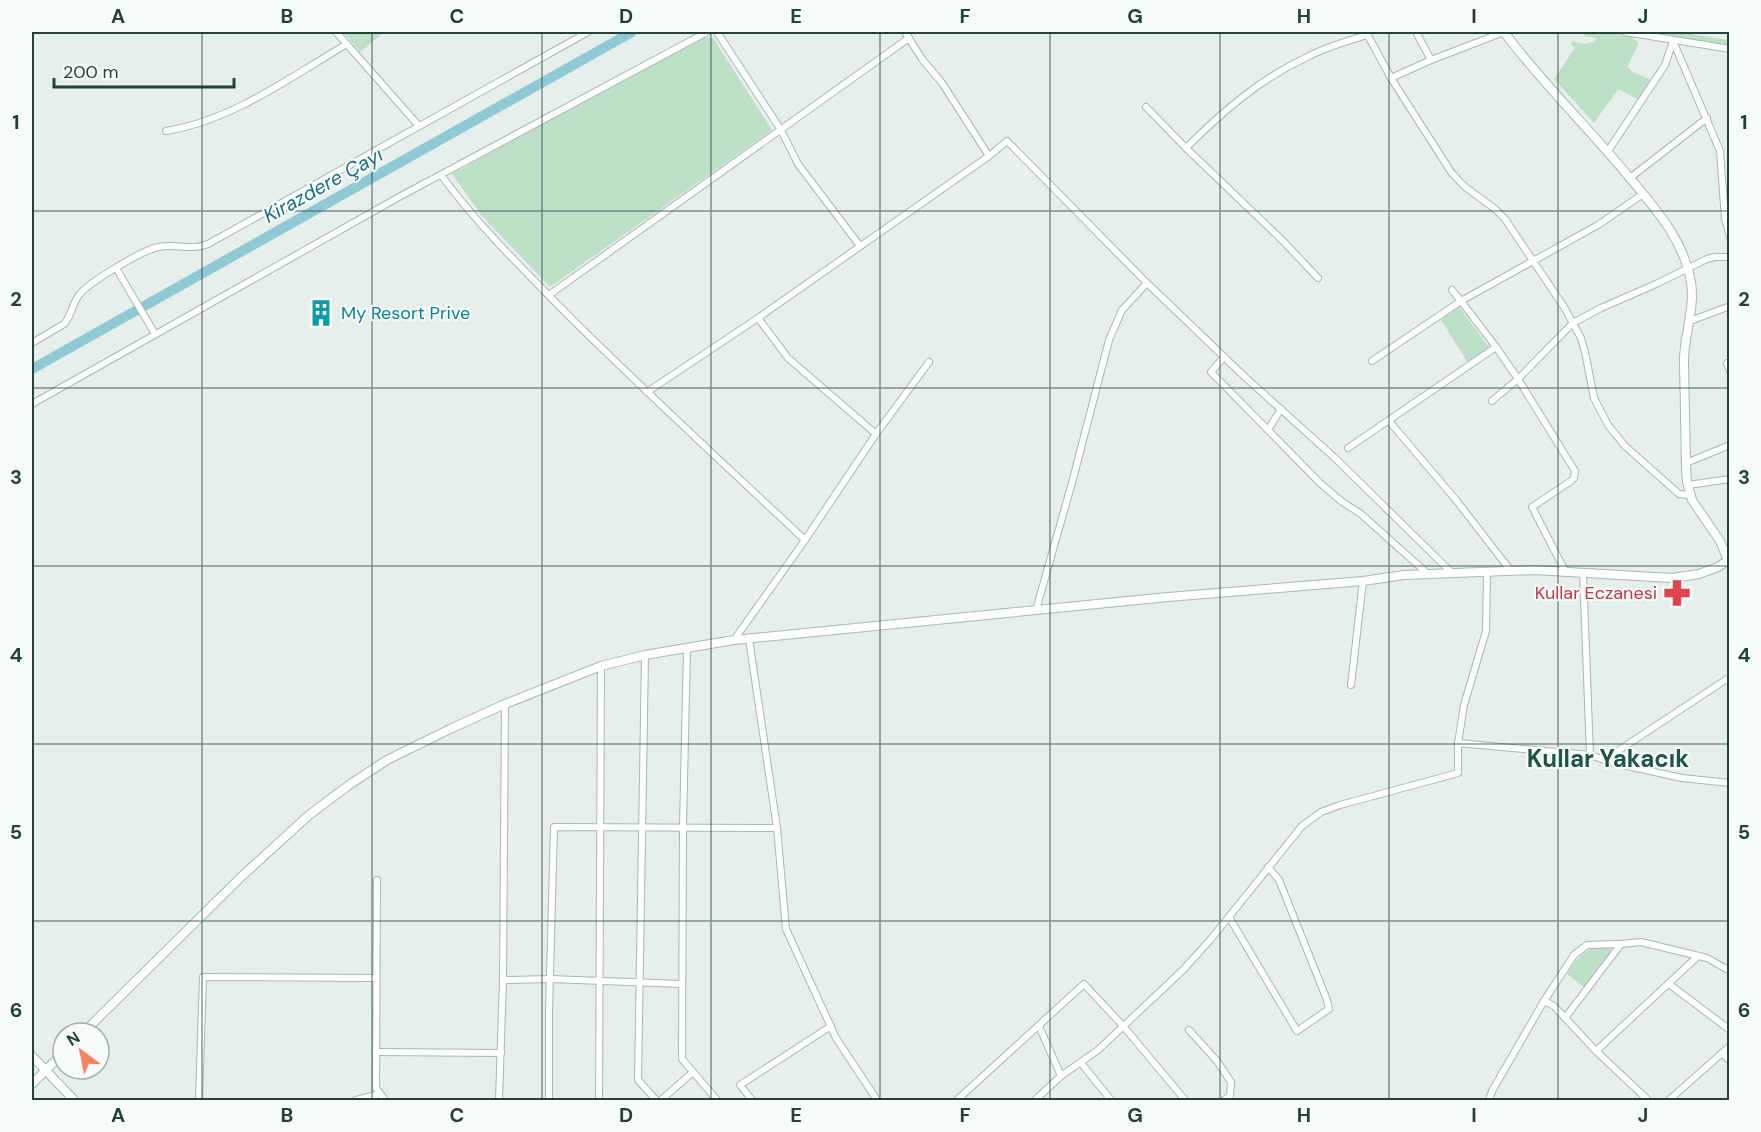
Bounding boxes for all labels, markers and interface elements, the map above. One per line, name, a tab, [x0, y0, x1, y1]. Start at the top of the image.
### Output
text: A	[111, 3, 125, 29]
text: B	[281, 3, 293, 29]
text: C	[450, 3, 464, 29]
text: D	[619, 3, 633, 29]
text: E	[790, 3, 802, 29]
text: F	[959, 3, 971, 29]
text: G	[1127, 3, 1143, 29]
text: H	[1297, 3, 1311, 29]
text: I	[1471, 3, 1477, 29]
text: J	[1638, 3, 1648, 29]
scale bar	[54, 51, 234, 89]
text: 200 m	[63, 60, 119, 84]
text: 1	[12, 109, 20, 135]
text: 1	[1740, 109, 1748, 135]
water label: Kirazdere Çayı	[259, 141, 387, 229]
text: 2	[10, 286, 22, 312]
text: 2	[1738, 286, 1750, 312]
building icon: My Resort Prive	[306, 298, 336, 328]
place label: My Resort Prive	[341, 301, 470, 325]
text: 3	[10, 464, 22, 490]
text: 3	[1738, 464, 1750, 490]
pharmacy icon: Kullar Eczanesi	[1662, 578, 1692, 608]
place label: Kullar Eczanesi	[1535, 581, 1657, 605]
text: 4	[10, 642, 23, 668]
text: 4	[1738, 642, 1751, 668]
district label: Kullar Yakacık	[1527, 743, 1689, 774]
text: 5	[10, 819, 22, 845]
text: 5	[1738, 819, 1750, 845]
text: 6	[10, 997, 22, 1023]
text: 6	[1738, 997, 1750, 1023]
north arrow	[51, 1021, 111, 1081]
text: N	[63, 1027, 84, 1051]
text: A	[111, 1102, 125, 1128]
text: B	[281, 1102, 293, 1128]
text: C	[450, 1102, 464, 1128]
text: D	[619, 1102, 633, 1128]
text: E	[790, 1102, 802, 1128]
text: F	[959, 1102, 971, 1128]
text: G	[1127, 1102, 1143, 1128]
text: H	[1297, 1102, 1311, 1128]
text: I	[1471, 1102, 1477, 1128]
text: J	[1638, 1102, 1648, 1128]

